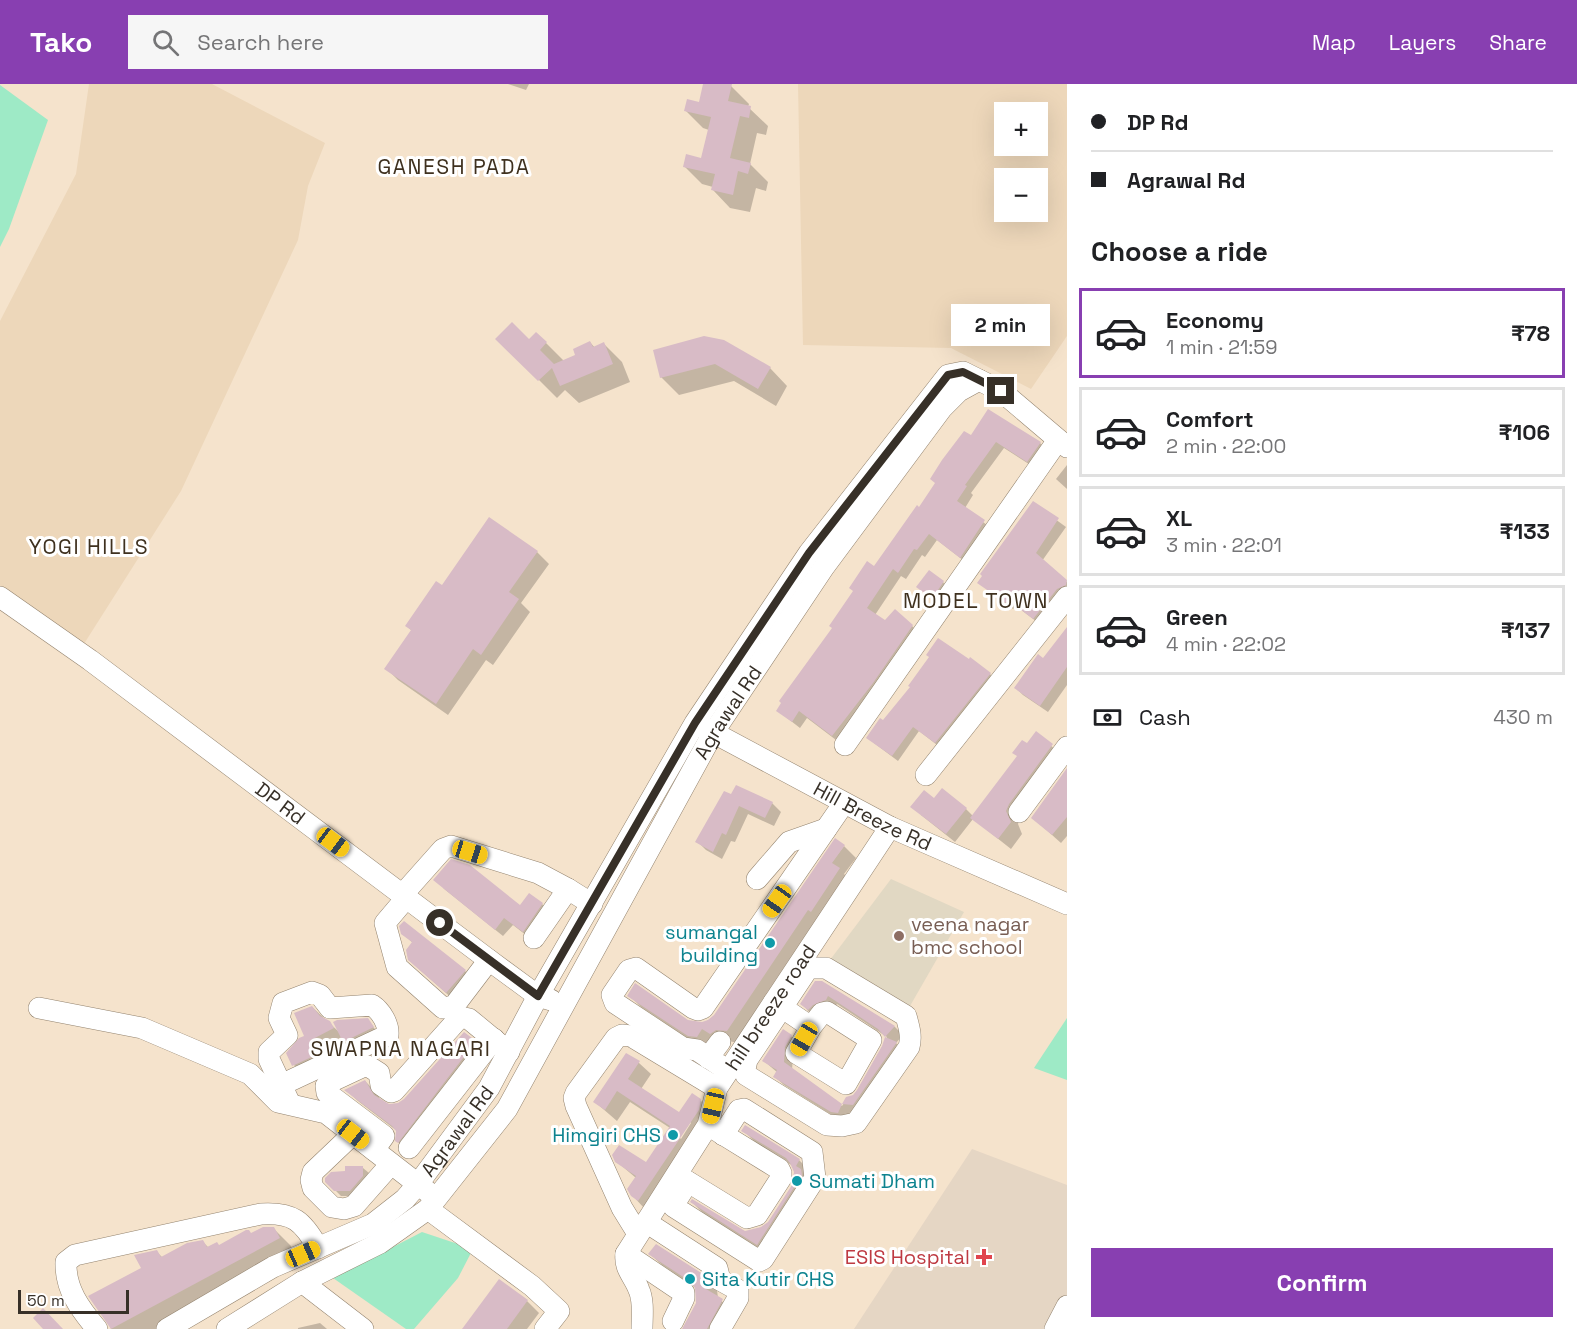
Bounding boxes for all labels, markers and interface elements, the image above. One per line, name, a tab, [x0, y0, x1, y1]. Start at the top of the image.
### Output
search box	[128, 15, 548, 69]
text: Tako	[30, 24, 92, 60]
icon: search	[149, 26, 182, 59]
text: Search here	[197, 28, 324, 56]
text: Map	[1312, 29, 1356, 56]
text: Layers	[1389, 29, 1456, 56]
text: Share	[1489, 29, 1547, 56]
map controls	[994, 102, 1048, 222]
button: +	[994, 102, 1048, 156]
text: DP Rd	[1127, 108, 1188, 136]
district label: GANESH PADA	[377, 153, 531, 180]
text: Agrawal Rd	[1127, 166, 1245, 194]
button: −	[994, 168, 1048, 222]
text: Choose a ride	[1091, 234, 1268, 269]
callout: 2 min	[952, 304, 1050, 346]
icon: car	[1094, 306, 1148, 360]
text: Economy	[1166, 306, 1264, 334]
text: 2 min	[975, 312, 1026, 338]
text: ₹78	[1511, 319, 1550, 347]
text: 1 min · 21:59	[1166, 334, 1278, 360]
route end	[987, 377, 1014, 404]
icon: car	[1094, 405, 1148, 459]
text: Comfort	[1166, 405, 1254, 433]
text: ₹106	[1499, 418, 1550, 446]
text: 2 min · 22:00	[1166, 433, 1286, 459]
icon: car	[1094, 504, 1148, 558]
text: XL	[1166, 504, 1192, 532]
text: ₹133	[1500, 517, 1550, 545]
text: 3 min · 22:01	[1166, 532, 1282, 558]
district label: YOGI HILLS	[29, 533, 149, 560]
district label: MODEL TOWN	[903, 587, 1049, 614]
icon: car	[1094, 603, 1148, 657]
text: Green	[1166, 603, 1228, 631]
text: ₹137	[1501, 616, 1550, 644]
text: 4 min · 22:02	[1166, 631, 1286, 657]
street label: Agrawal Rd	[688, 660, 768, 764]
icon: cash	[1091, 701, 1124, 734]
text: Cash	[1139, 703, 1191, 731]
text: 430 m	[1493, 704, 1553, 730]
street label: DP Rd	[250, 776, 311, 830]
street label: Hill Breeze Rd	[809, 776, 936, 857]
car	[313, 824, 353, 860]
car	[450, 838, 490, 866]
car	[759, 881, 795, 921]
route start	[426, 909, 453, 936]
place label: veena nagar bmc school	[911, 911, 1029, 960]
place label: sumangal building	[665, 919, 758, 968]
marker: veena nagar bmc school	[892, 929, 906, 943]
marker: sumangal building	[763, 936, 777, 950]
street label: hill breeze road	[719, 939, 822, 1076]
car	[787, 1019, 821, 1059]
district label: SWAPNA NAGARI	[311, 1035, 491, 1062]
street label: Agrawal Rd	[415, 1080, 499, 1182]
car	[700, 1086, 726, 1126]
car	[333, 1116, 373, 1152]
place label: Himgiri CHS	[552, 1122, 661, 1148]
marker: Himgiri CHS	[666, 1128, 680, 1142]
place label: Sumati Dham	[809, 1168, 935, 1194]
marker: Sumati Dham	[790, 1174, 804, 1188]
car	[283, 1238, 323, 1270]
place label: ESIS Hospital	[845, 1244, 970, 1270]
marker: ESIS Hospital	[975, 1248, 993, 1266]
button: Confirm	[1091, 1248, 1553, 1317]
place label: Sita Kutir CHS	[702, 1266, 834, 1292]
marker: Sita Kutir CHS	[683, 1272, 697, 1286]
scale bar	[18, 1287, 129, 1314]
text: 50 m	[27, 1290, 65, 1311]

